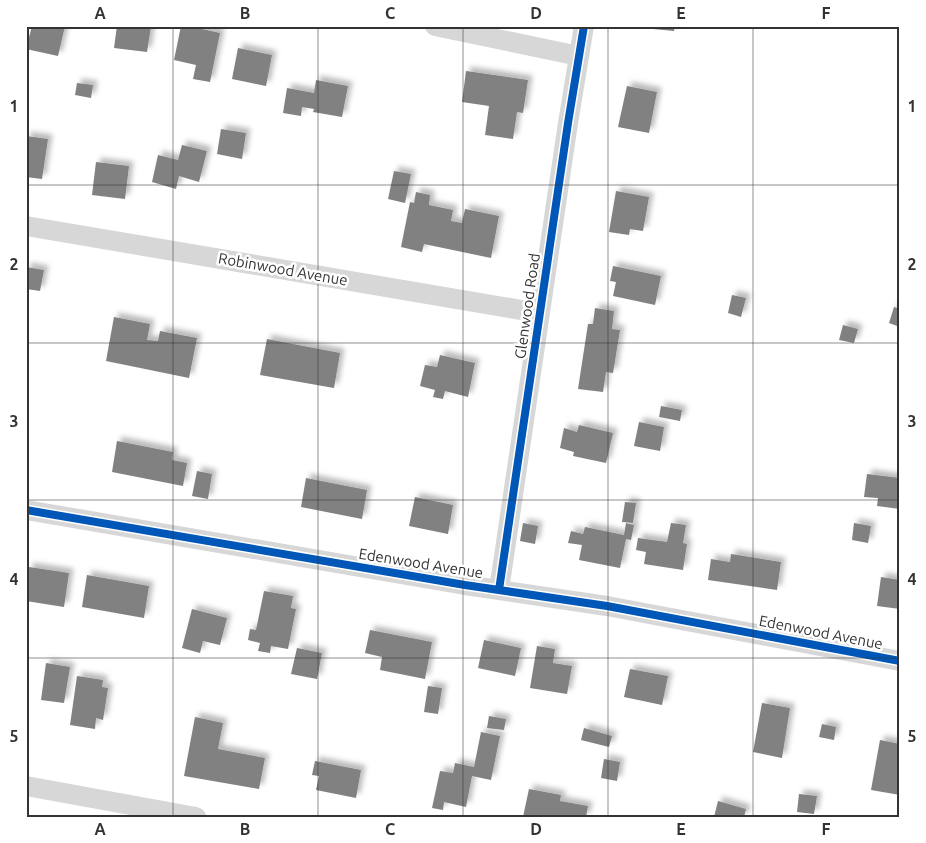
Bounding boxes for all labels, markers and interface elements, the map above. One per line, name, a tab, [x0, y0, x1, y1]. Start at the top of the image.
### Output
text: A	[94, 4, 106, 22]
text: B	[240, 4, 250, 22]
text: C	[385, 4, 395, 22]
text: D	[530, 4, 542, 22]
text: E	[676, 4, 686, 22]
text: F	[822, 4, 831, 22]
text: 1	[9, 97, 19, 115]
text: 1	[907, 97, 917, 115]
street label: Robinwood Avenue	[217, 249, 349, 289]
street label: Glenwood Road	[511, 252, 543, 360]
text: 2	[9, 255, 19, 273]
text: 2	[907, 255, 917, 273]
text: 3	[9, 412, 19, 430]
text: 3	[907, 412, 917, 430]
street label: Edenwood Avenue	[358, 545, 484, 581]
text: 4	[9, 570, 19, 588]
text: 4	[907, 570, 917, 588]
street label: Edenwood Avenue	[758, 612, 884, 652]
text: 5	[9, 727, 19, 745]
text: 5	[907, 727, 917, 745]
text: A	[94, 820, 106, 838]
text: B	[240, 820, 250, 838]
text: C	[385, 820, 395, 838]
text: D	[530, 820, 542, 838]
text: E	[676, 820, 686, 838]
text: F	[822, 820, 831, 838]

